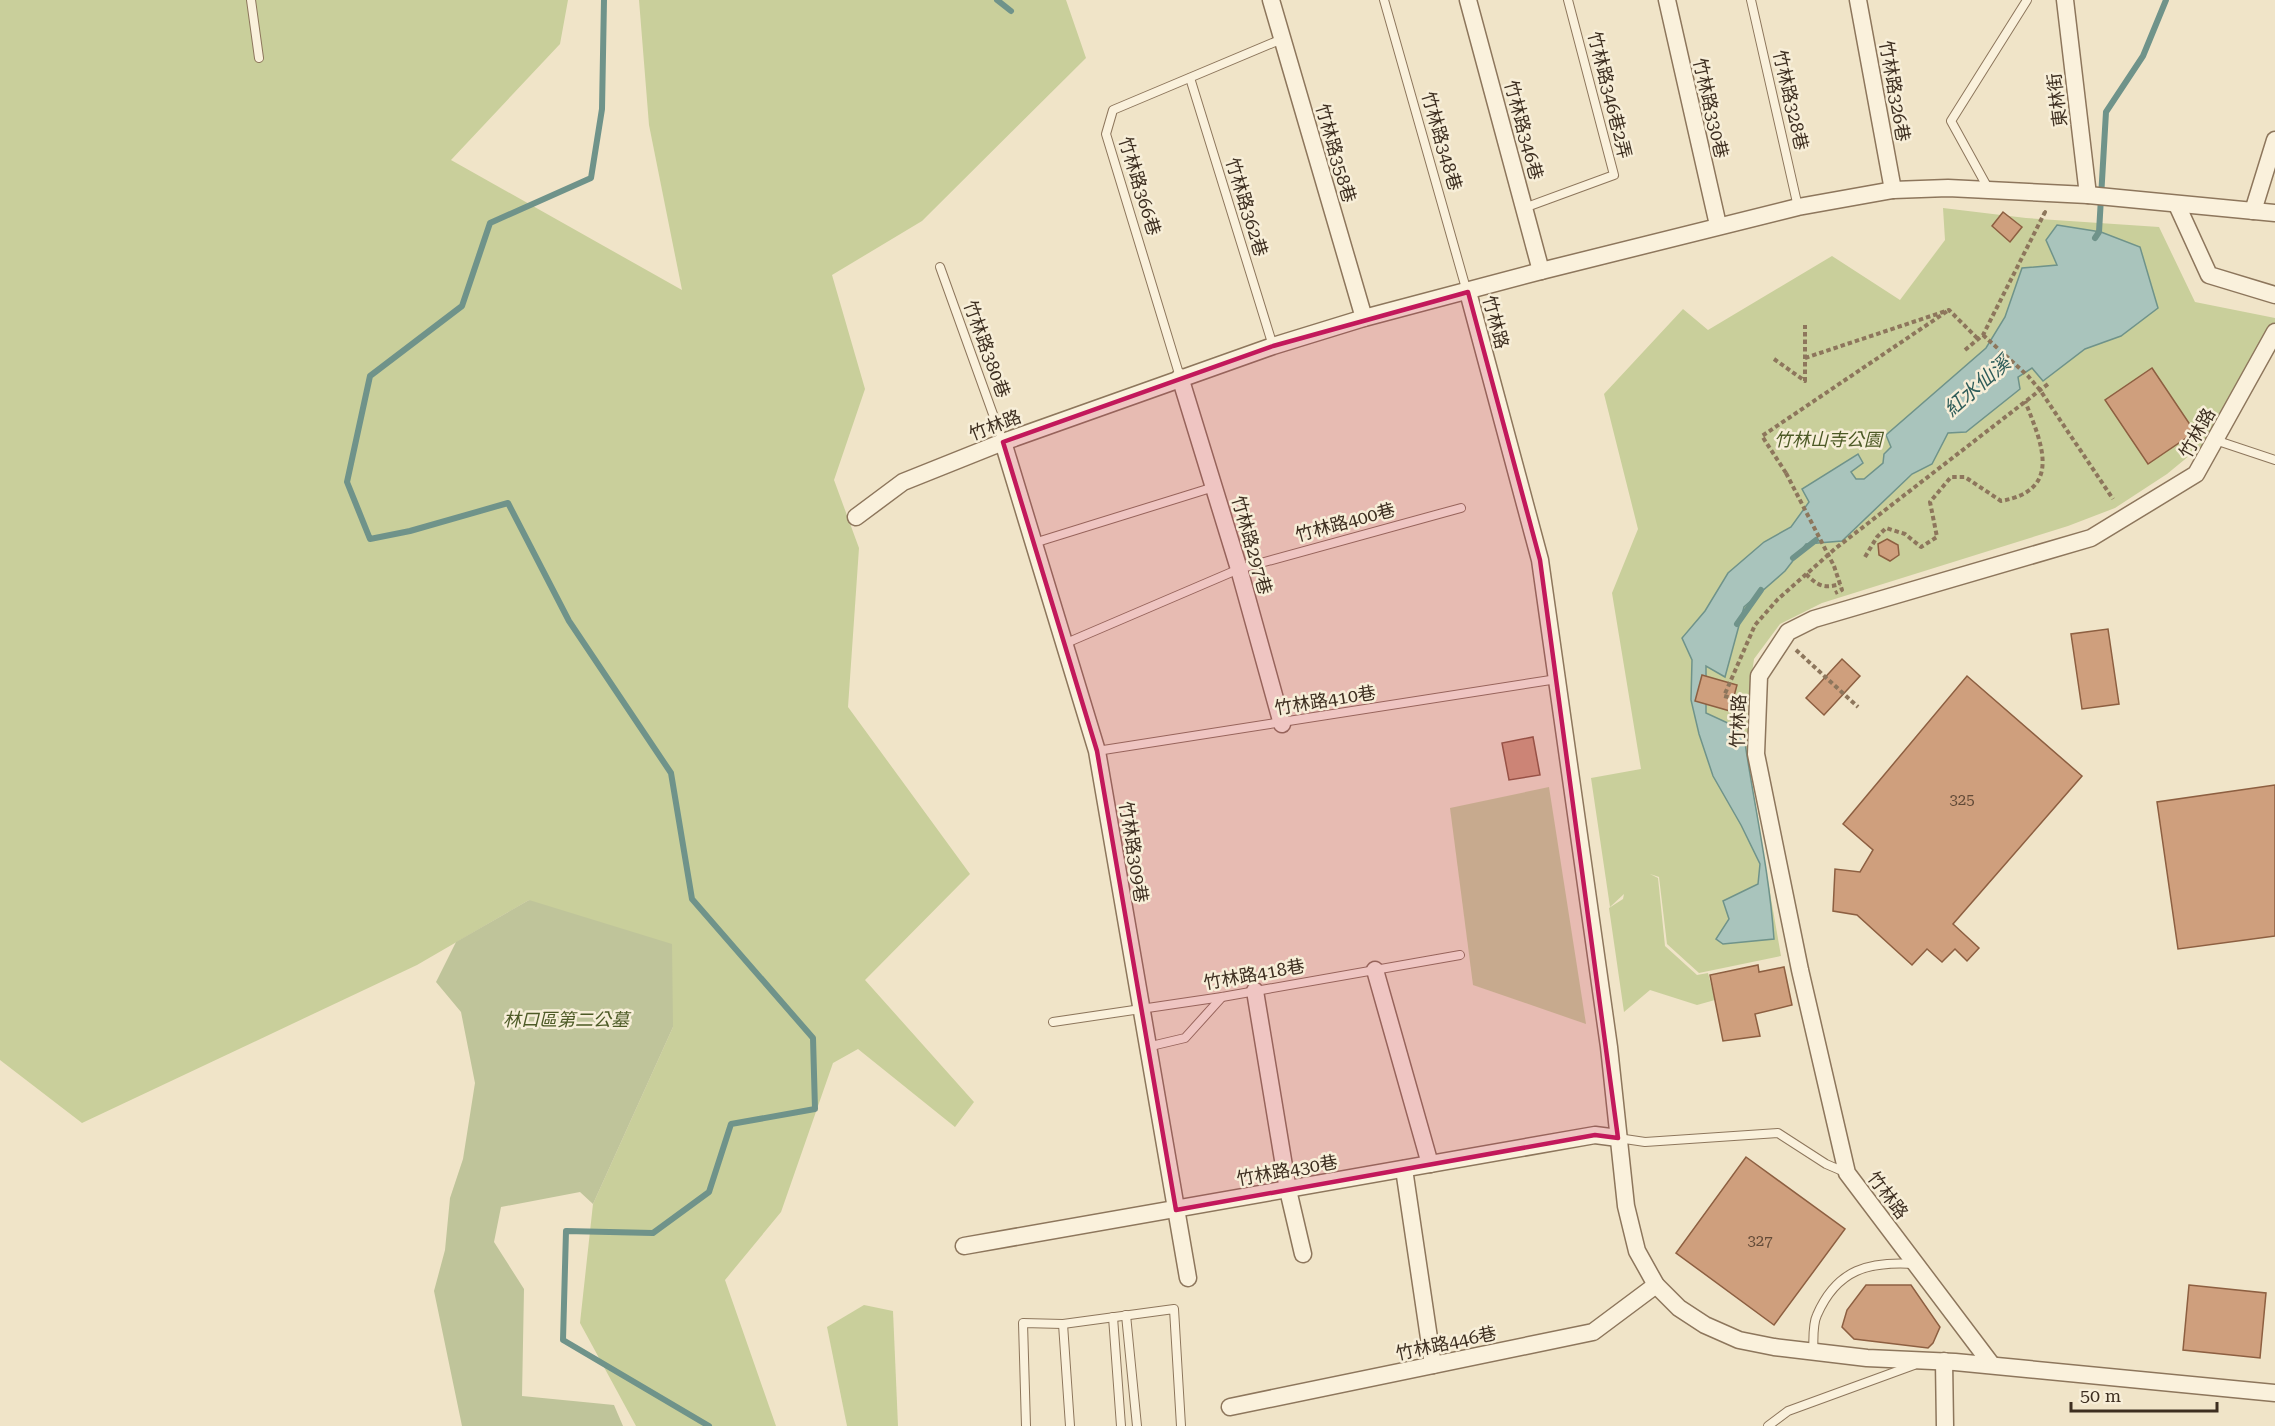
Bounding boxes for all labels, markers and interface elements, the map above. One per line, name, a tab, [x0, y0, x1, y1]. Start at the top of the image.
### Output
street label: 竹林路346巷2弄	[1584, 29, 1636, 161]
street label: 竹林路326巷	[1876, 39, 1914, 143]
street label: 竹林路328巷	[1769, 48, 1813, 152]
street label: 竹林路330巷	[1689, 56, 1733, 160]
street label: 東林街	[2043, 72, 2071, 128]
street label: 竹林路346巷	[1501, 78, 1547, 182]
street label: 竹林路348巷	[1418, 89, 1466, 193]
street label: 竹林路358巷	[1312, 101, 1360, 205]
street label: 竹林路366巷	[1115, 134, 1165, 238]
street label: 竹林路362巷	[1222, 155, 1272, 259]
street label: 竹林路	[1479, 293, 1513, 351]
street label: 竹林路380巷	[960, 297, 1014, 401]
water label: 紅水仙溪	[1939, 349, 2017, 421]
street label: 竹林路	[2175, 404, 2219, 462]
street label: 竹林路	[966, 406, 1024, 444]
park label: 竹林山寺公園	[1774, 429, 1885, 450]
street label: 竹林路297巷	[1228, 493, 1276, 597]
street label: 竹林路400巷	[1293, 499, 1397, 545]
street label: 竹林路410巷	[1273, 682, 1377, 718]
street label: 竹林路	[1727, 694, 1749, 748]
house number: 325	[1949, 791, 1975, 809]
street label: 竹林路309巷	[1116, 800, 1152, 904]
street label: 竹林路418巷	[1202, 955, 1306, 993]
park label: 林口區第二公墓	[503, 1009, 632, 1030]
street label: 竹林路430巷	[1235, 1151, 1339, 1189]
street label: 竹林路	[1863, 1167, 1913, 1223]
house number: 327	[1747, 1232, 1773, 1250]
street label: 竹林路446巷	[1394, 1322, 1498, 1364]
scale bar	[2071, 1375, 2216, 1413]
text: 50 m	[2080, 1385, 2121, 1406]

